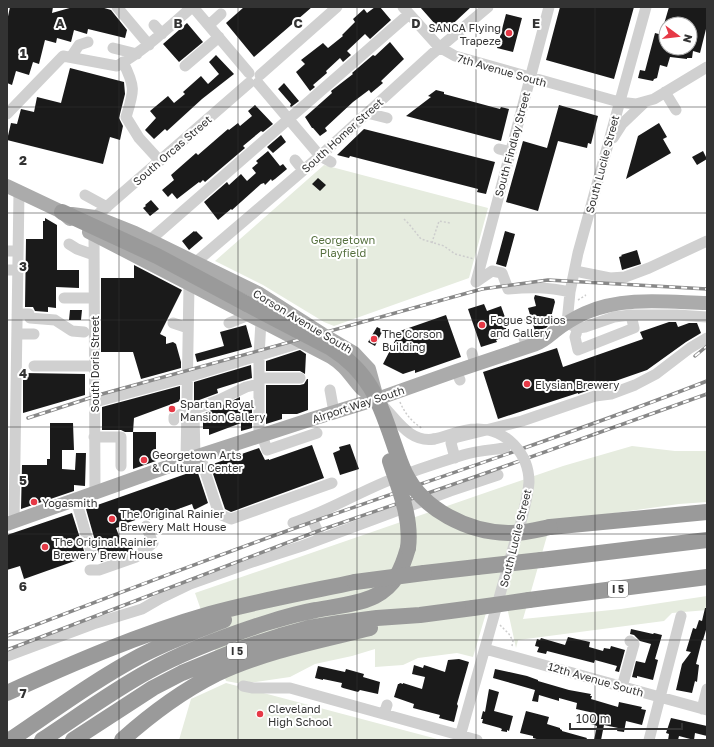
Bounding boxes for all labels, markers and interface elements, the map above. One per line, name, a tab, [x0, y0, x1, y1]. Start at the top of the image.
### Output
text: A	[55, 15, 65, 31]
text: B	[173, 15, 183, 31]
text: C	[293, 15, 303, 31]
text: D	[411, 15, 421, 31]
text: E	[532, 15, 540, 31]
north arrow	[658, 16, 698, 56]
place label: SANCA Flying Trapeze	[428, 21, 501, 47]
marker: SANCA Flying Trapeze	[504, 28, 514, 38]
text: N	[681, 33, 696, 44]
text: 1	[20, 45, 27, 61]
street label: 7th Avenue South	[456, 51, 548, 89]
street label: South Findlay Street	[492, 90, 532, 198]
street label: South Homer Street	[299, 95, 385, 175]
street label: South Orcas Street	[130, 112, 214, 188]
street label: South Lucile Street	[583, 114, 621, 214]
text: 2	[19, 152, 27, 168]
park label: Georgetown Playfield	[311, 233, 375, 259]
text: 3	[19, 258, 27, 274]
street label: Corson Avenue South	[251, 286, 355, 356]
place label: Fogue Studios and Gallery	[490, 313, 566, 339]
street label: South Doris Street	[88, 316, 101, 412]
marker: Fogue Studios and Gallery	[477, 320, 487, 330]
place label: The Corson Building	[382, 327, 442, 353]
marker: The Corson Building	[369, 334, 379, 344]
text: 4	[19, 365, 27, 381]
place label: Elysian Brewery	[535, 378, 619, 391]
marker: Elysian Brewery	[522, 379, 532, 389]
street label: Airport Way South	[310, 383, 406, 425]
place label: Spartan Royal Mansion Gallery	[180, 397, 265, 423]
marker: Spartan Royal Mansion Gallery	[167, 404, 177, 414]
place label: Georgetown Arts & Cultural Center	[152, 448, 244, 474]
marker: Georgetown Arts & Cultural Center	[139, 455, 149, 465]
text: 5	[19, 472, 27, 488]
street label: South Lucile Street	[496, 487, 534, 589]
place label: Yogasmith	[42, 496, 97, 509]
marker: Yogasmith	[29, 497, 39, 507]
place label: The Original Rainier Brewery Malt House	[120, 507, 226, 533]
marker: The Original Rainier Brewery Malt House	[107, 514, 117, 524]
place label: The Original Rainier Brewery Brew House	[53, 535, 163, 561]
marker: The Original Rainier Brewery Brew House	[40, 542, 50, 552]
text: 6	[19, 578, 27, 594]
road number: I 5	[608, 581, 628, 597]
road number: I 5	[227, 643, 247, 659]
street label: 12th Avenue South	[547, 659, 645, 699]
text: 7	[19, 685, 27, 701]
place label: Cleveland High School	[268, 702, 333, 728]
scale bar	[570, 705, 682, 731]
marker: Cleveland High School	[255, 709, 265, 719]
text: 100 m	[576, 711, 610, 726]

